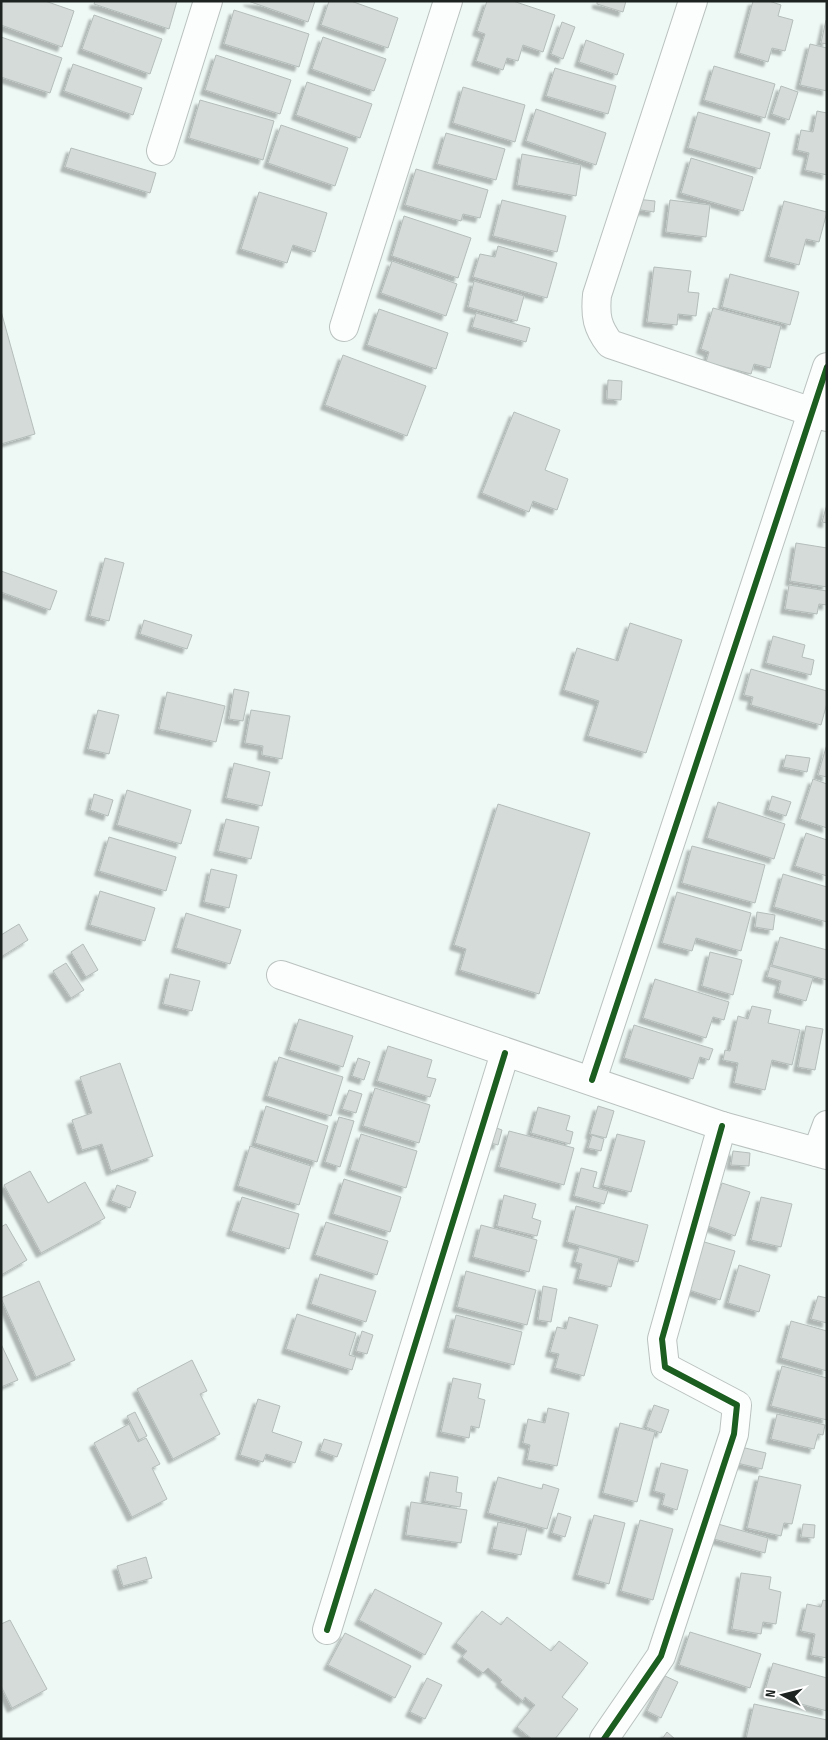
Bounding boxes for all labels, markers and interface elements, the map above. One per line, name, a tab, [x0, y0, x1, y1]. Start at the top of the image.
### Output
north arrow	[758, 1670, 808, 1720]
text: N	[762, 1689, 779, 1698]

